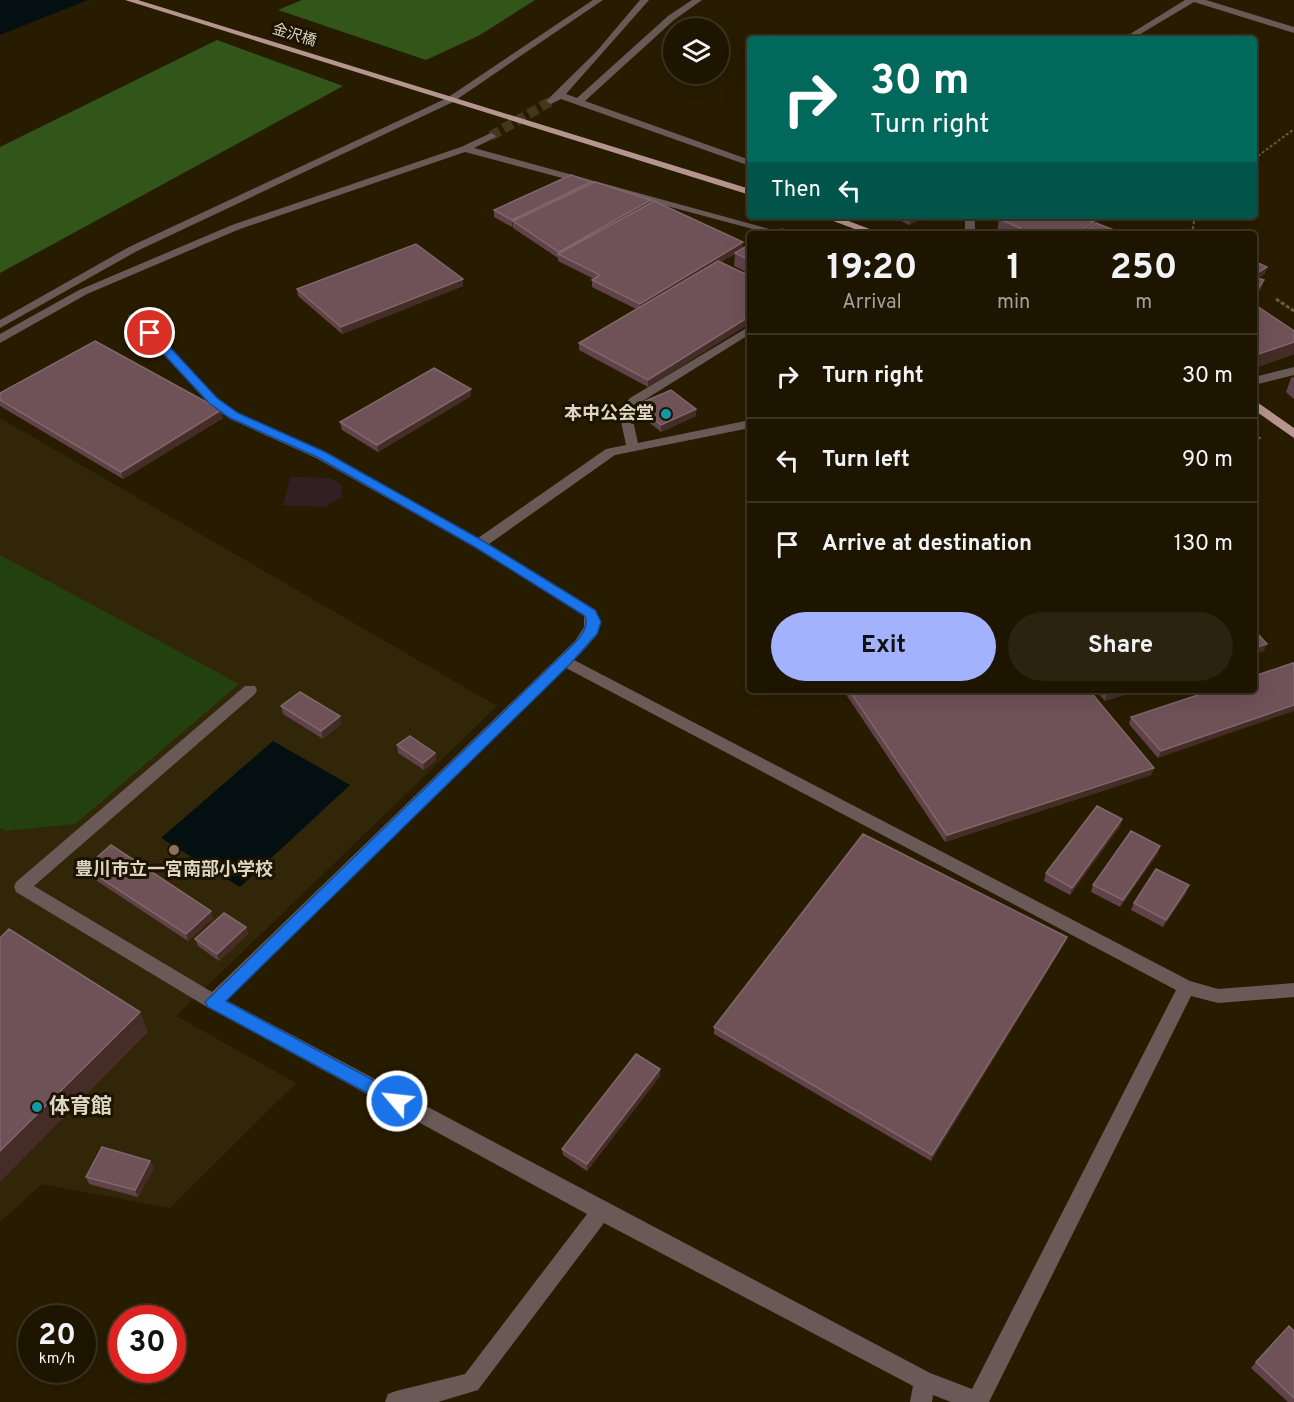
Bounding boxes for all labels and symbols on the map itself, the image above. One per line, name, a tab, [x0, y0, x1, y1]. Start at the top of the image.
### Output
street label: 金沢橋	[270, 20, 318, 52]
pin	[124, 307, 175, 358]
place label: 本中公会堂	[564, 403, 654, 426]
marker: 本中公会堂	[659, 407, 673, 421]
marker: 豊川市立一宮南部小学校	[167, 843, 181, 857]
place label: 豊川市立一宮南部小学校	[75, 859, 273, 882]
position arrow	[365, 1069, 429, 1133]
place label: 体育館	[49, 1094, 112, 1121]
marker: 体育館	[30, 1100, 44, 1114]
speed limit sign: 30	[108, 1305, 186, 1383]

